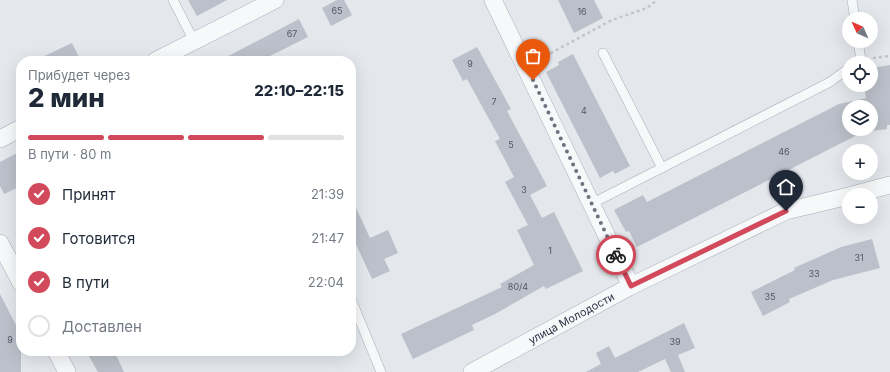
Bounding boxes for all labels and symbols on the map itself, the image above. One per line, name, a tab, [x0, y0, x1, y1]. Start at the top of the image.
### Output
house number: 65	[331, 5, 343, 16]
house number: 16	[577, 6, 587, 17]
north arrow	[842, 12, 878, 48]
house number: 67	[287, 28, 297, 39]
pin	[516, 39, 550, 80]
house number: 9	[467, 58, 473, 69]
house number: 7	[491, 96, 497, 107]
house number: 4	[581, 105, 587, 116]
house number: 5	[508, 139, 514, 150]
house number: 46	[778, 146, 790, 157]
pin	[769, 170, 803, 211]
house number: 3	[521, 184, 527, 195]
courier	[596, 235, 636, 275]
house number: 1	[548, 245, 552, 256]
house number: 31	[854, 252, 864, 263]
house number: 33	[808, 268, 820, 279]
house number: 80/4	[508, 281, 528, 292]
street label: улица Молодости	[526, 289, 617, 347]
house number: 35	[764, 291, 776, 302]
house number: 9	[7, 334, 13, 345]
house number: 39	[669, 336, 681, 347]

